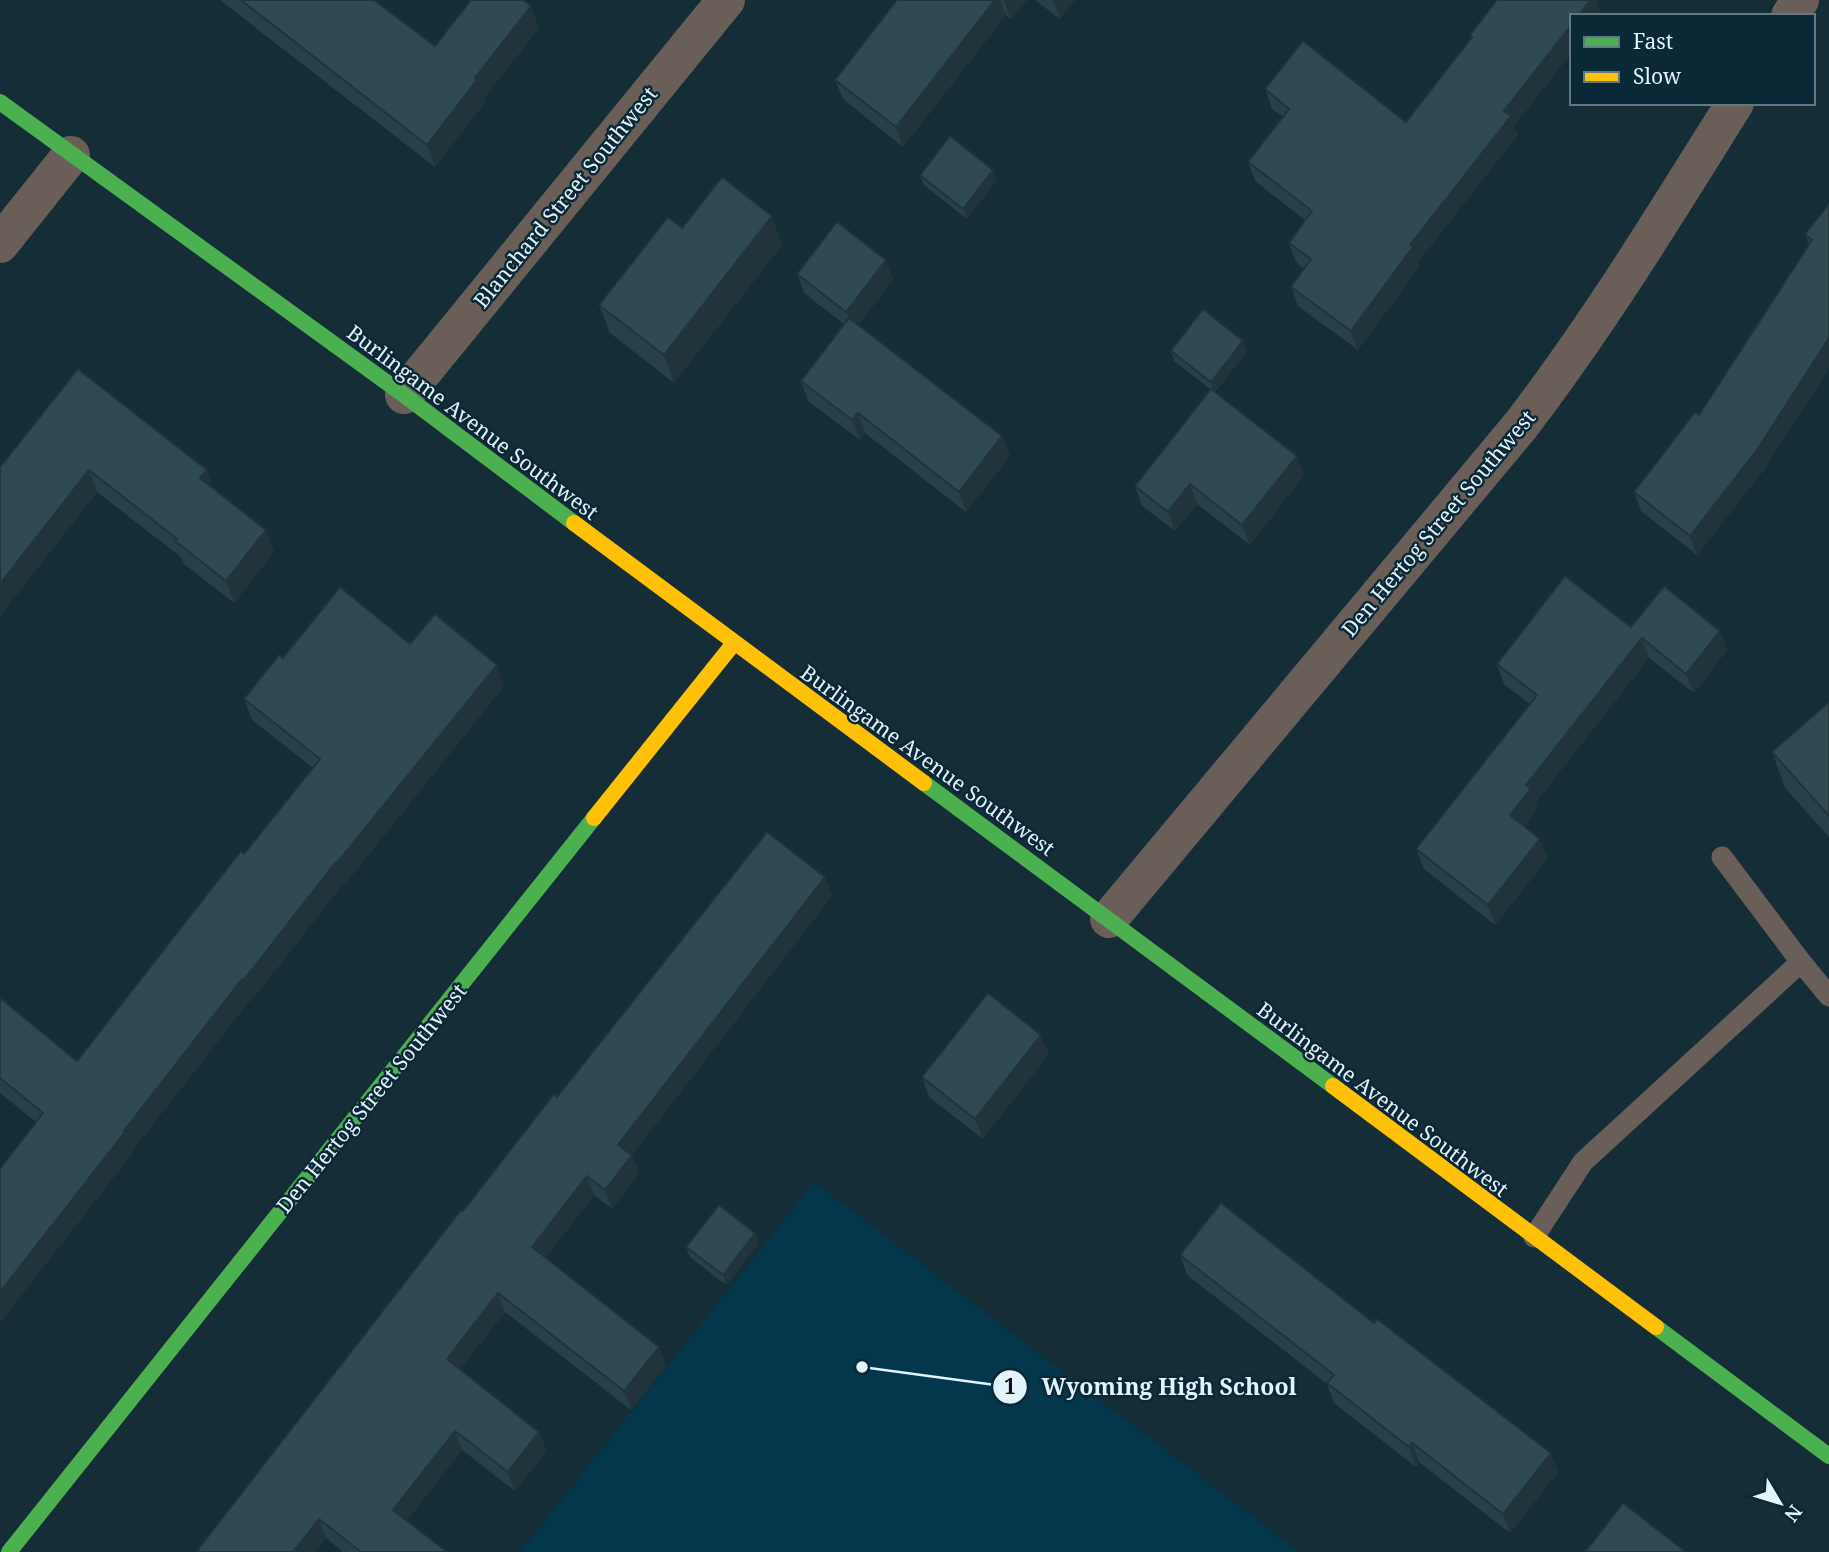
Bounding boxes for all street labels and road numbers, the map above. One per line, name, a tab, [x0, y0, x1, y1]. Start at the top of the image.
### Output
street label: Blanchard Street Southwest	[467, 80, 663, 314]
street label: Burlingame Avenue Southwest	[342, 318, 604, 526]
street label: Den Hertog Street Southwest	[1335, 404, 1541, 642]
street label: Burlingame Avenue Southwest	[795, 658, 1061, 862]
street label: Den Hertog Street Southwest	[270, 978, 472, 1218]
street label: Burlingame Avenue Southwest	[1252, 995, 1514, 1203]

